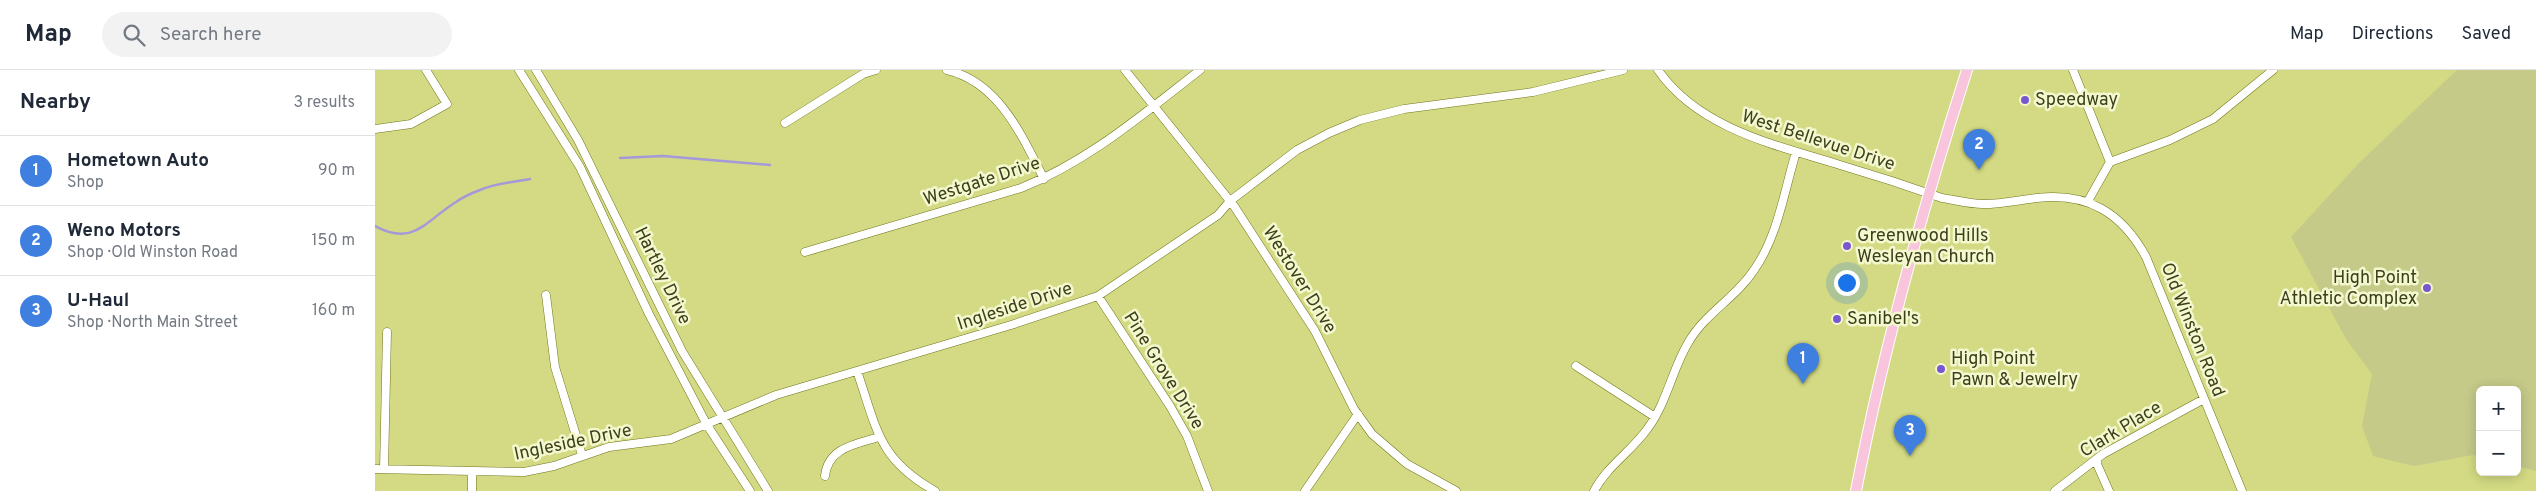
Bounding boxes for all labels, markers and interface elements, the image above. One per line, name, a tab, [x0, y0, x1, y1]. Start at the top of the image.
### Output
search box	[102, 12, 452, 57]
text: Map	[25, 20, 72, 50]
icon: search	[120, 21, 148, 49]
text: Search here	[160, 23, 261, 47]
text: Map	[2290, 23, 2324, 46]
text: Directions	[2352, 23, 2434, 46]
text: Saved	[2462, 23, 2511, 46]
text: Nearby	[20, 89, 91, 116]
place label: Speedway	[2035, 89, 2118, 112]
text: 3 results	[293, 93, 355, 113]
marker: Speedway	[2019, 94, 2031, 106]
street label: West Bellevue Drive	[1738, 105, 1898, 177]
pin: 2	[1963, 129, 1995, 170]
text: Hometown Auto	[67, 149, 209, 173]
street label: Westgate Drive	[921, 152, 1043, 212]
text: 1	[33, 161, 39, 181]
text: 90 m	[318, 161, 355, 181]
text: Shop	[67, 173, 104, 193]
text: Weno Motors	[67, 219, 181, 243]
street label: Westover Drive	[1257, 222, 1341, 338]
street label: Hartley Drive	[628, 223, 696, 329]
place label: Greenwood Hills Wesleyan Church	[1857, 225, 1995, 269]
text: 2	[31, 231, 41, 251]
text: 150 m	[312, 231, 355, 251]
marker: Greenwood Hills Wesleyan Church	[1841, 240, 1853, 252]
text: Shop · Old Winston Road	[67, 243, 238, 263]
street label: Old Winston Road	[2155, 260, 2229, 400]
place label: High Point Athletic Complex	[2279, 267, 2417, 311]
your location	[1834, 270, 1860, 296]
street label: Ingleside Drive	[955, 278, 1075, 336]
marker: High Point Athletic Complex	[2421, 282, 2433, 294]
text: U-Haul	[67, 289, 129, 313]
text: 3	[31, 301, 41, 321]
text: 160 m	[312, 301, 355, 321]
street label: Pine Grove Drive	[1118, 308, 1208, 434]
place label: Sanibel's	[1847, 308, 1919, 331]
text: Shop · North Main Street	[67, 313, 238, 333]
marker: Sanibel's	[1831, 313, 1843, 325]
pin: 1	[1787, 343, 1819, 384]
place label: High Point Pawn & Jewelry	[1951, 348, 2078, 392]
marker: High Point Pawn & Jewelry	[1935, 363, 1947, 375]
map controls	[2476, 386, 2521, 476]
button: +	[2476, 386, 2521, 431]
street label: Clark Place	[2076, 397, 2166, 463]
pin: 3	[1894, 415, 1926, 456]
street label: Ingleside Drive	[512, 419, 634, 467]
button: −	[2476, 431, 2521, 476]

